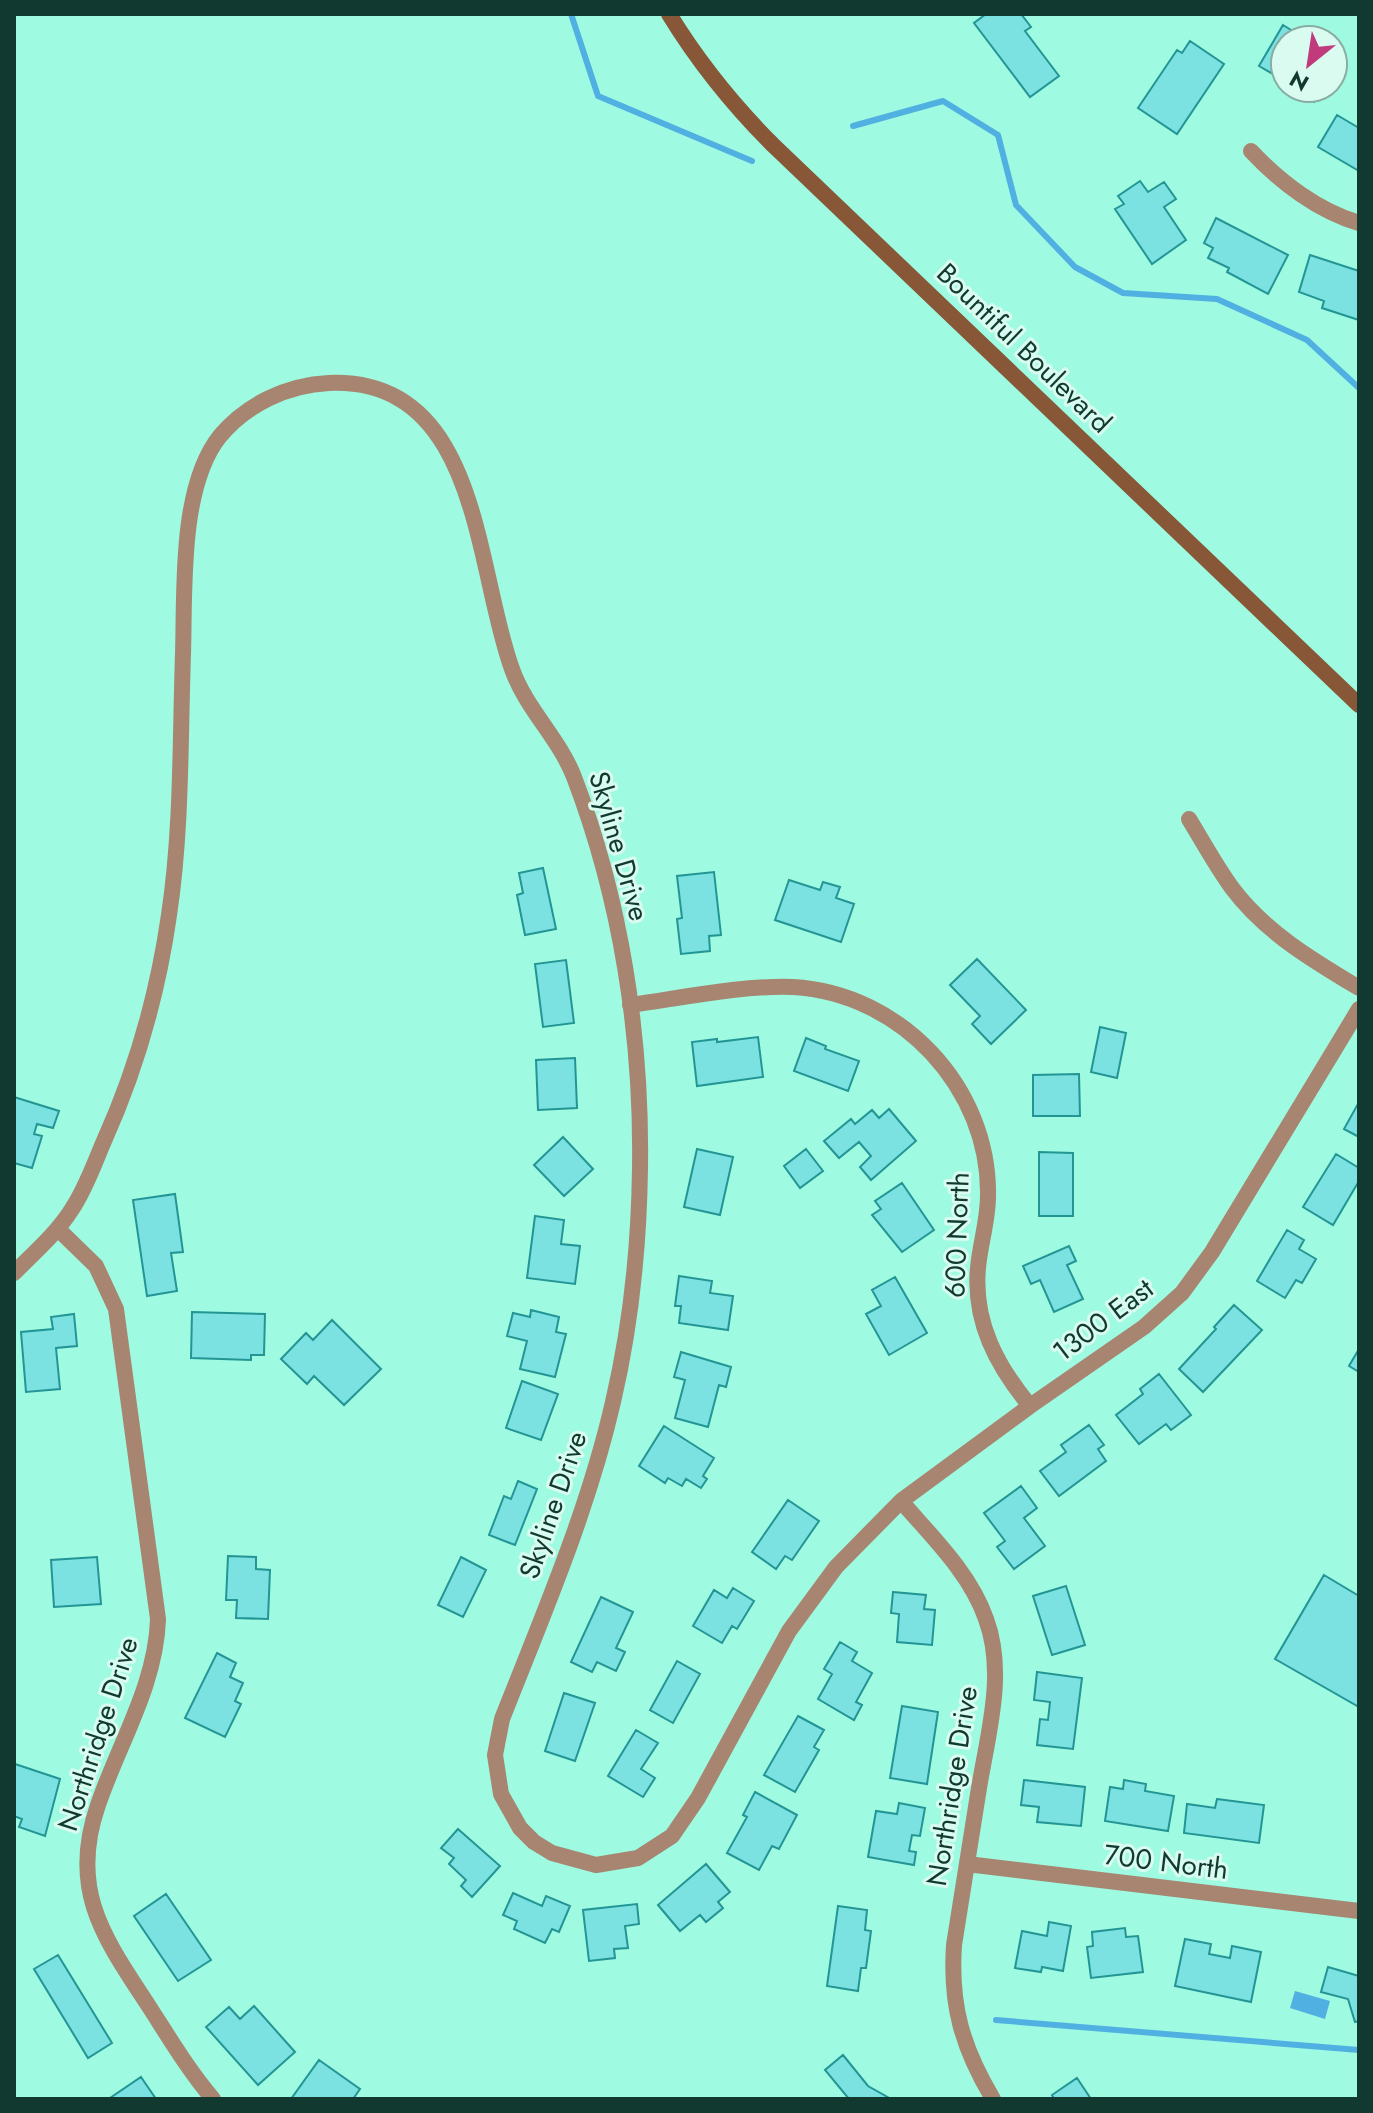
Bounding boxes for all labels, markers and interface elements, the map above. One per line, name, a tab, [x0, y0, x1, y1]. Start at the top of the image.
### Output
north arrow	[1269, 24, 1349, 104]
text: N	[1283, 63, 1315, 100]
street label: Bountiful Boulevard	[927, 254, 1121, 442]
street label: Skyline Drive	[578, 766, 660, 926]
street label: 600 North	[934, 1171, 980, 1299]
street label: 1300 East	[1044, 1268, 1162, 1372]
street label: Skyline Drive	[509, 1426, 597, 1584]
street label: Northridge Drive	[47, 1632, 149, 1836]
street label: Northridge Drive	[916, 1683, 988, 1889]
street label: 700 North	[1102, 1834, 1230, 1890]

